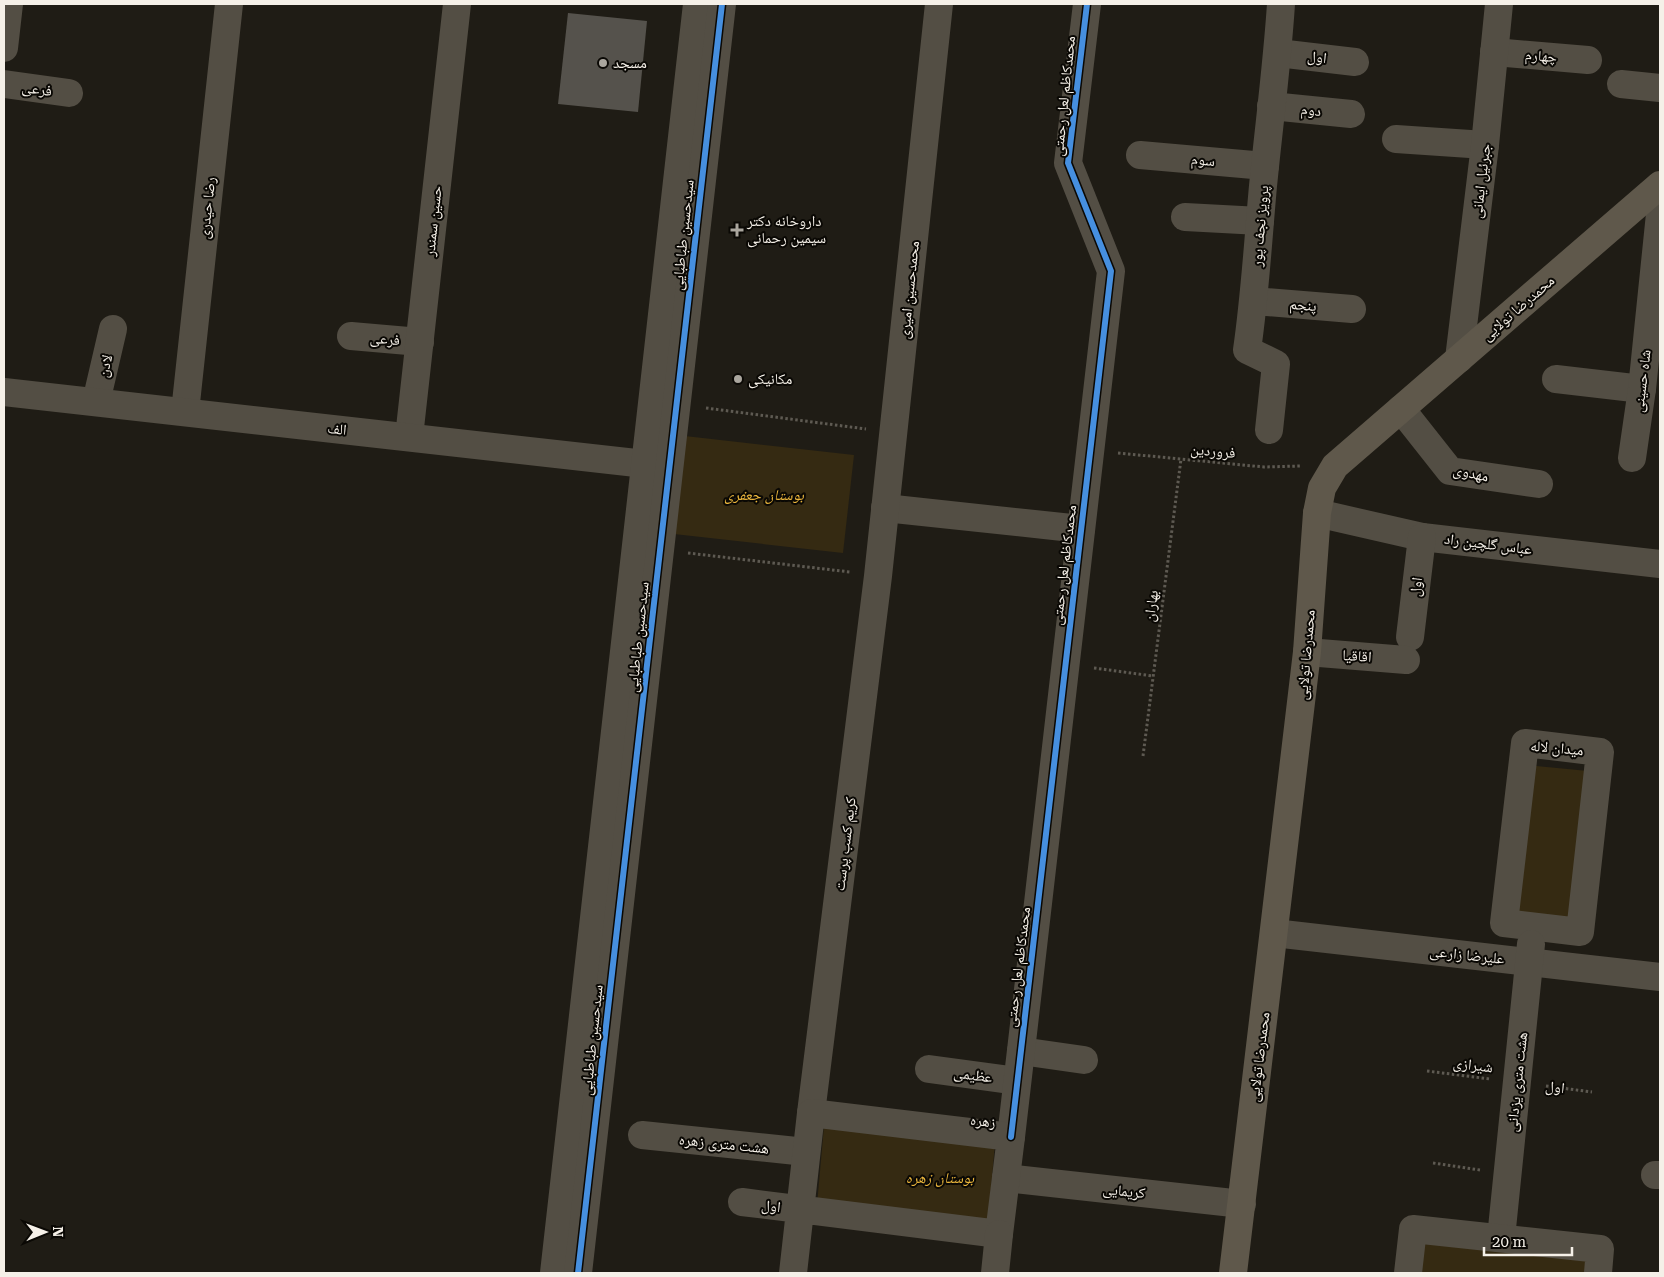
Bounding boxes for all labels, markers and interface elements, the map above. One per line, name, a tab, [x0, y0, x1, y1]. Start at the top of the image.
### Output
street label: محمدکاظم لعل رحمتی	[1049, 35, 1080, 157]
street label: چهارم	[1524, 46, 1558, 67]
street label: اول	[1306, 47, 1328, 68]
place label: مسجد	[613, 54, 647, 72]
marker: مسجد	[597, 57, 609, 69]
street label: فرعی	[21, 78, 53, 101]
street label: دوم	[1300, 100, 1322, 121]
street label: جبرئیل ایمانی	[1467, 142, 1496, 220]
street label: سوم	[1190, 150, 1216, 171]
street label: رضا حیدری	[195, 176, 220, 240]
street label: سیدحسین طباطبایی	[668, 179, 699, 291]
street label: حسین سمندر	[420, 184, 447, 258]
street label: پرویز نجف پور	[1247, 185, 1273, 268]
place label: داروخانه دکتر سیمین رحمانی	[746, 212, 826, 248]
marker: داروخانه دکتر سیمین رحمانی	[731, 224, 743, 236]
street label: محمدحسین امیری	[895, 240, 924, 340]
street label: محمدرضا تولایی	[1478, 271, 1559, 345]
street label: پنجم	[1288, 295, 1317, 316]
street label: فرعی	[369, 329, 401, 350]
street label: شاه حسینی	[1629, 348, 1656, 414]
street label: لادن	[94, 353, 117, 379]
place label: مکانیکی	[748, 370, 792, 389]
marker: مکانیکی	[732, 373, 744, 385]
street label: الف	[327, 419, 347, 439]
street label: فروردین	[1190, 440, 1236, 463]
street label: مهدوی	[1451, 460, 1491, 487]
park label: بوستان جعفری	[724, 486, 805, 504]
street label: محمدکاظم لعل رحمتی	[1048, 504, 1081, 626]
street label: عباس گلچین راد	[1443, 530, 1533, 559]
street label: اول	[1406, 576, 1427, 598]
street label: سیدحسین طباطبایی	[623, 581, 654, 693]
street label: بهاران	[1140, 589, 1163, 623]
street label: محمدرضا تولایی	[1293, 609, 1320, 701]
street label: اقاقیا	[1342, 646, 1372, 666]
street label: میدان لاله	[1530, 737, 1584, 760]
street label: کریم کسب پرست	[830, 796, 861, 892]
street label: محمدکاظم لعل رحمتی	[1002, 906, 1035, 1028]
street label: علیرضا زارعی	[1429, 942, 1506, 969]
street label: سیدحسین طباطبایی	[577, 984, 608, 1096]
street label: محمدرضا تولایی	[1245, 1011, 1274, 1103]
street label: هشت متری یزدانی	[1503, 1031, 1532, 1133]
street label: شیرازی	[1452, 1054, 1494, 1077]
street label: عظیمی	[952, 1063, 994, 1088]
street label: اول	[1544, 1077, 1566, 1098]
street label: زهره	[969, 1111, 997, 1132]
street label: هشت متری زهره	[678, 1130, 770, 1159]
park label: بوستان زهره	[906, 1169, 975, 1187]
street label: کریمایی	[1102, 1180, 1146, 1203]
street label: اول	[760, 1196, 782, 1217]
north arrow	[20, 1207, 70, 1257]
scale bar	[1484, 1224, 1572, 1256]
text: N	[50, 1226, 66, 1238]
text: 20 m	[1492, 1233, 1527, 1251]

